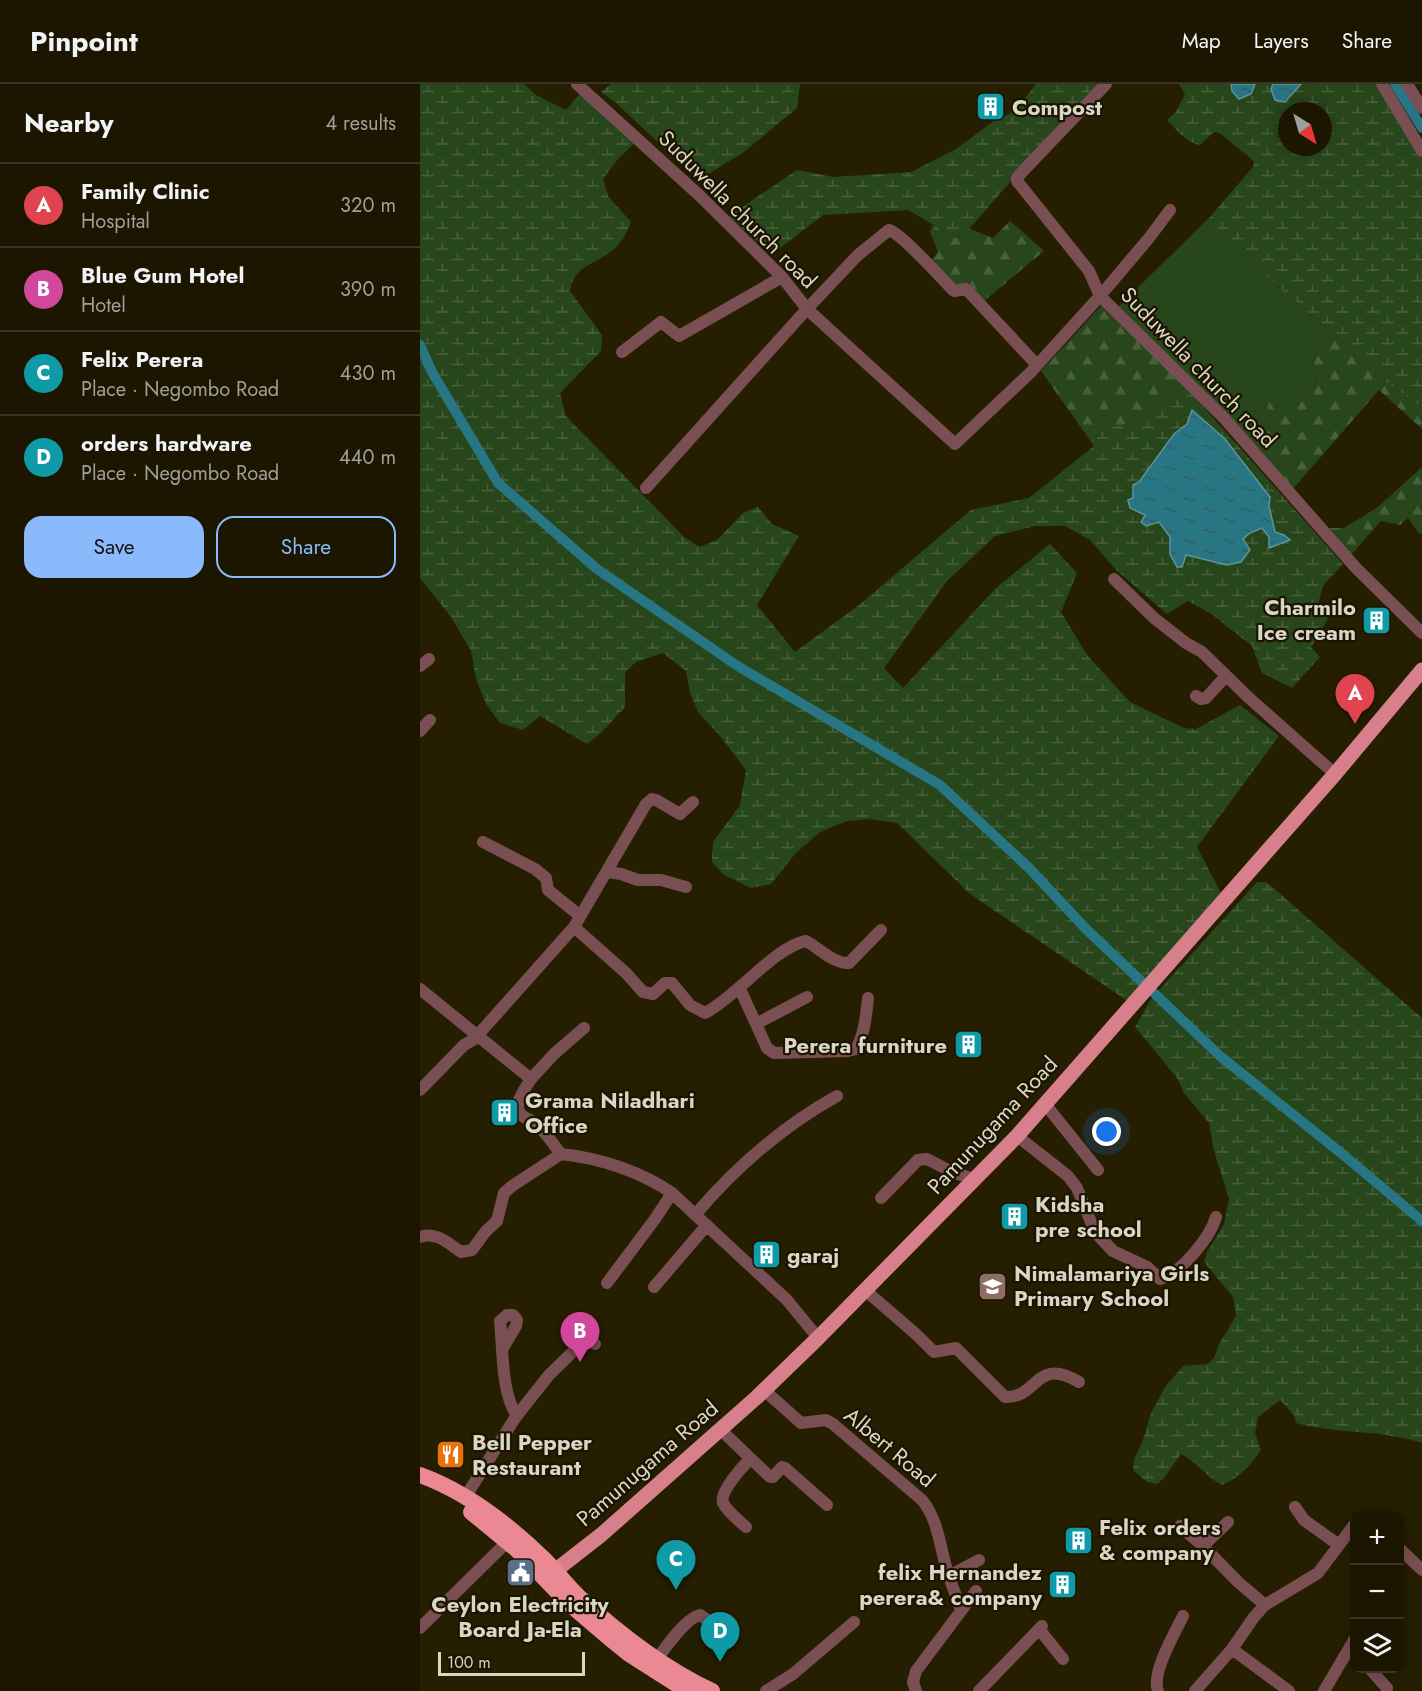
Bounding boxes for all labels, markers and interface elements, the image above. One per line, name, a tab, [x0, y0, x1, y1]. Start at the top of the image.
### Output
text: Pinpoint	[30, 21, 138, 62]
text: Map	[1182, 26, 1221, 56]
text: Layers	[1254, 26, 1309, 56]
text: Share	[1342, 26, 1392, 56]
building icon: Compost	[975, 91, 1007, 123]
place label: Compost	[1012, 91, 1102, 123]
north arrow	[1278, 102, 1332, 156]
text: Nearby	[24, 104, 113, 142]
text: 4 results	[325, 109, 396, 138]
street label: Suduwella church road	[651, 122, 825, 296]
text: Family Clinic	[81, 175, 210, 207]
text: A	[36, 191, 51, 220]
text: 320 m	[340, 191, 396, 220]
text: Hospital	[81, 207, 150, 236]
text: Blue Gum Hotel	[81, 259, 244, 291]
text: B	[37, 275, 50, 304]
text: 390 m	[340, 275, 396, 304]
street label: Suduwella church road	[1114, 279, 1284, 455]
text: Hotel	[81, 291, 126, 320]
text: Felix Perera	[81, 343, 203, 375]
text: C	[36, 359, 51, 388]
text: 430 m	[340, 359, 396, 388]
text: Place · Negombo Road	[81, 375, 279, 404]
text: orders hardware	[81, 427, 252, 459]
text: D	[36, 443, 51, 472]
text: 440 m	[339, 443, 396, 472]
text: Place · Negombo Road	[81, 459, 279, 488]
button: Save	[24, 516, 204, 578]
button: Share	[216, 516, 396, 578]
place label: Charmilo Ice cream	[1257, 591, 1356, 648]
building icon: Charmilo Ice cream	[1361, 604, 1393, 636]
pin: A	[1336, 674, 1374, 724]
place label: Perera furniture	[784, 1029, 947, 1061]
building icon: Perera furniture	[952, 1029, 984, 1061]
street label: Pamunugama Road	[919, 1049, 1065, 1201]
place label: Grama Niladhari Office	[525, 1084, 695, 1141]
building icon: Grama Niladhari Office	[488, 1097, 520, 1129]
your location	[1092, 1117, 1121, 1146]
place label: Kidsha pre school	[1035, 1188, 1142, 1245]
building icon: Kidsha pre school	[998, 1201, 1030, 1233]
building icon: garaj	[750, 1239, 782, 1271]
place label: garaj	[787, 1239, 839, 1271]
place label: Nimalamariya Girls Primary School	[1014, 1257, 1209, 1314]
school or university icon: Nimalamariya Girls Primary School	[977, 1270, 1009, 1302]
pin: B	[560, 1312, 600, 1362]
street label: Pamunugama Road	[569, 1392, 725, 1534]
street label: Albert Road	[837, 1399, 943, 1495]
place label: Bell Pepper Restaurant	[472, 1426, 592, 1483]
restaurant icon: Bell Pepper Restaurant	[435, 1439, 467, 1471]
place label: Felix orders & company	[1099, 1511, 1221, 1568]
map controls	[1350, 1511, 1404, 1673]
button: +	[1350, 1511, 1404, 1565]
building icon: Felix orders & company	[1062, 1524, 1094, 1556]
pin: C	[656, 1540, 696, 1590]
public building icon: Ceylon Electricity Board Ja-Ela	[504, 1556, 536, 1588]
place label: felix Hernandez perera& company	[859, 1556, 1043, 1613]
button: −	[1350, 1565, 1404, 1619]
building icon: felix Hernandez perera& company	[1047, 1569, 1079, 1601]
place label: Ceylon Electricity Board Ja-Ela	[431, 1588, 609, 1645]
pin: D	[700, 1612, 740, 1662]
button: layers	[1350, 1619, 1404, 1673]
scale bar	[438, 1649, 585, 1676]
text: 100 m	[447, 1651, 491, 1674]

